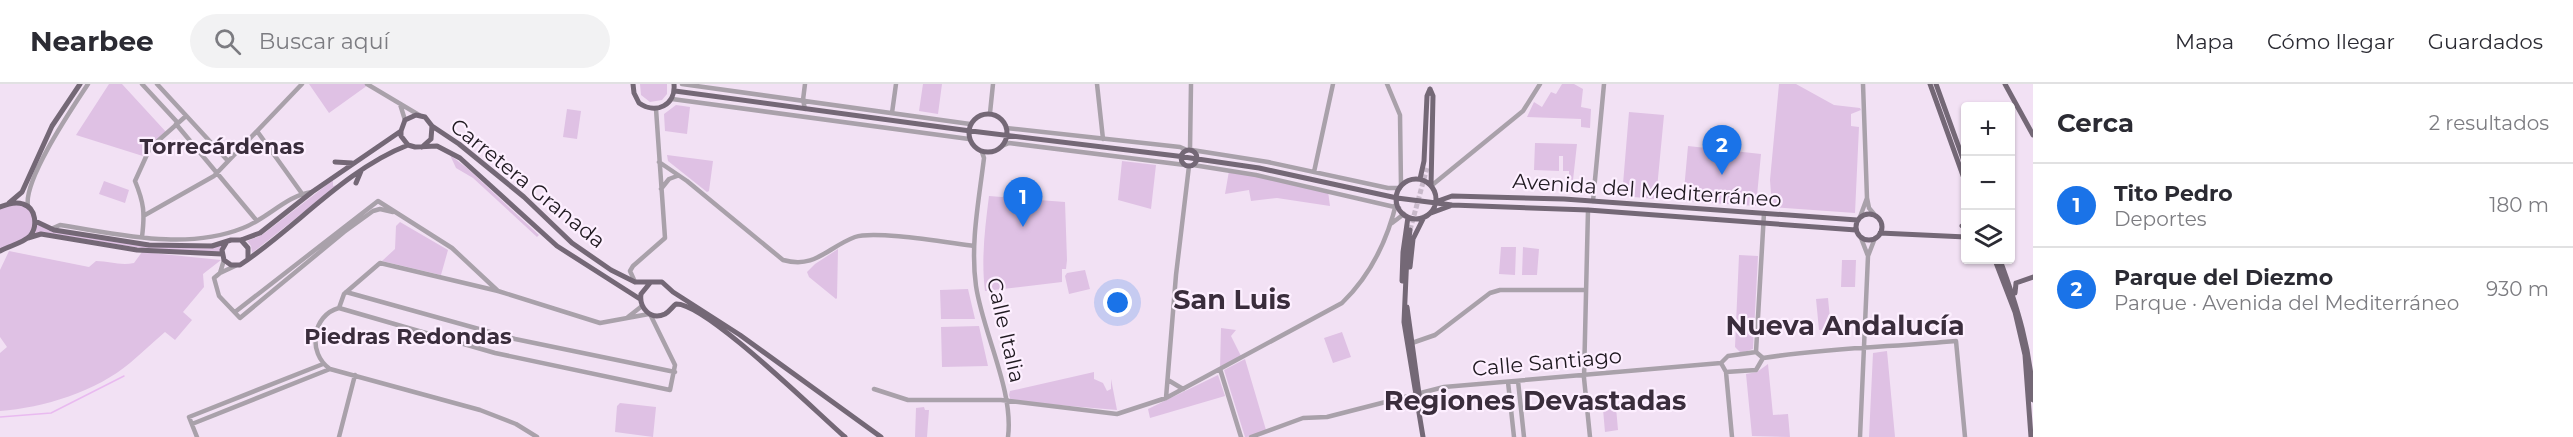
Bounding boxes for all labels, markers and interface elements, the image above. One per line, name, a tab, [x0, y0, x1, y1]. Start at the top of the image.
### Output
search box	[190, 14, 610, 68]
text: Nearbee	[30, 24, 154, 58]
icon: search	[211, 25, 244, 58]
text: Buscar aquí	[259, 28, 389, 55]
text: Mapa	[2175, 29, 2234, 54]
text: Cómo llegar	[2267, 29, 2395, 54]
text: Guardados	[2428, 29, 2543, 54]
map controls	[1961, 102, 2015, 264]
button: +	[1961, 102, 2015, 156]
text: Cerca	[2057, 107, 2134, 139]
text: 2 resultados	[2429, 111, 2549, 135]
street label: Carretera Granada	[446, 113, 610, 253]
pin: 2	[1702, 126, 1742, 175]
district label: Torrecárdenas	[140, 133, 305, 160]
button: −	[1961, 156, 2015, 210]
street label: Avenida del Mediterráneo	[1512, 168, 1782, 212]
pin: 1	[1004, 178, 1042, 227]
text: Tito Pedro	[2114, 180, 2233, 207]
text: 1	[2073, 193, 2080, 217]
text: 180 m	[2489, 193, 2549, 217]
text: Deportes	[2114, 207, 2207, 231]
button: layers	[1961, 210, 2015, 264]
text: Parque del Diezmo	[2114, 264, 2333, 291]
street label: Calle Italia	[982, 275, 1030, 385]
text: 2	[2071, 277, 2082, 301]
text: 930 m	[2486, 277, 2549, 301]
district label: San Luis	[1173, 283, 1291, 316]
your location	[1103, 288, 1132, 317]
text: Parque · Avenida del Mediterráneo	[2114, 291, 2459, 315]
district label: Nueva Andalucía	[1725, 309, 1965, 342]
district label: Piedras Redondas	[304, 323, 512, 350]
street label: Calle Santiago	[1471, 343, 1623, 381]
district label: Regiones Devastadas	[1384, 384, 1686, 417]

